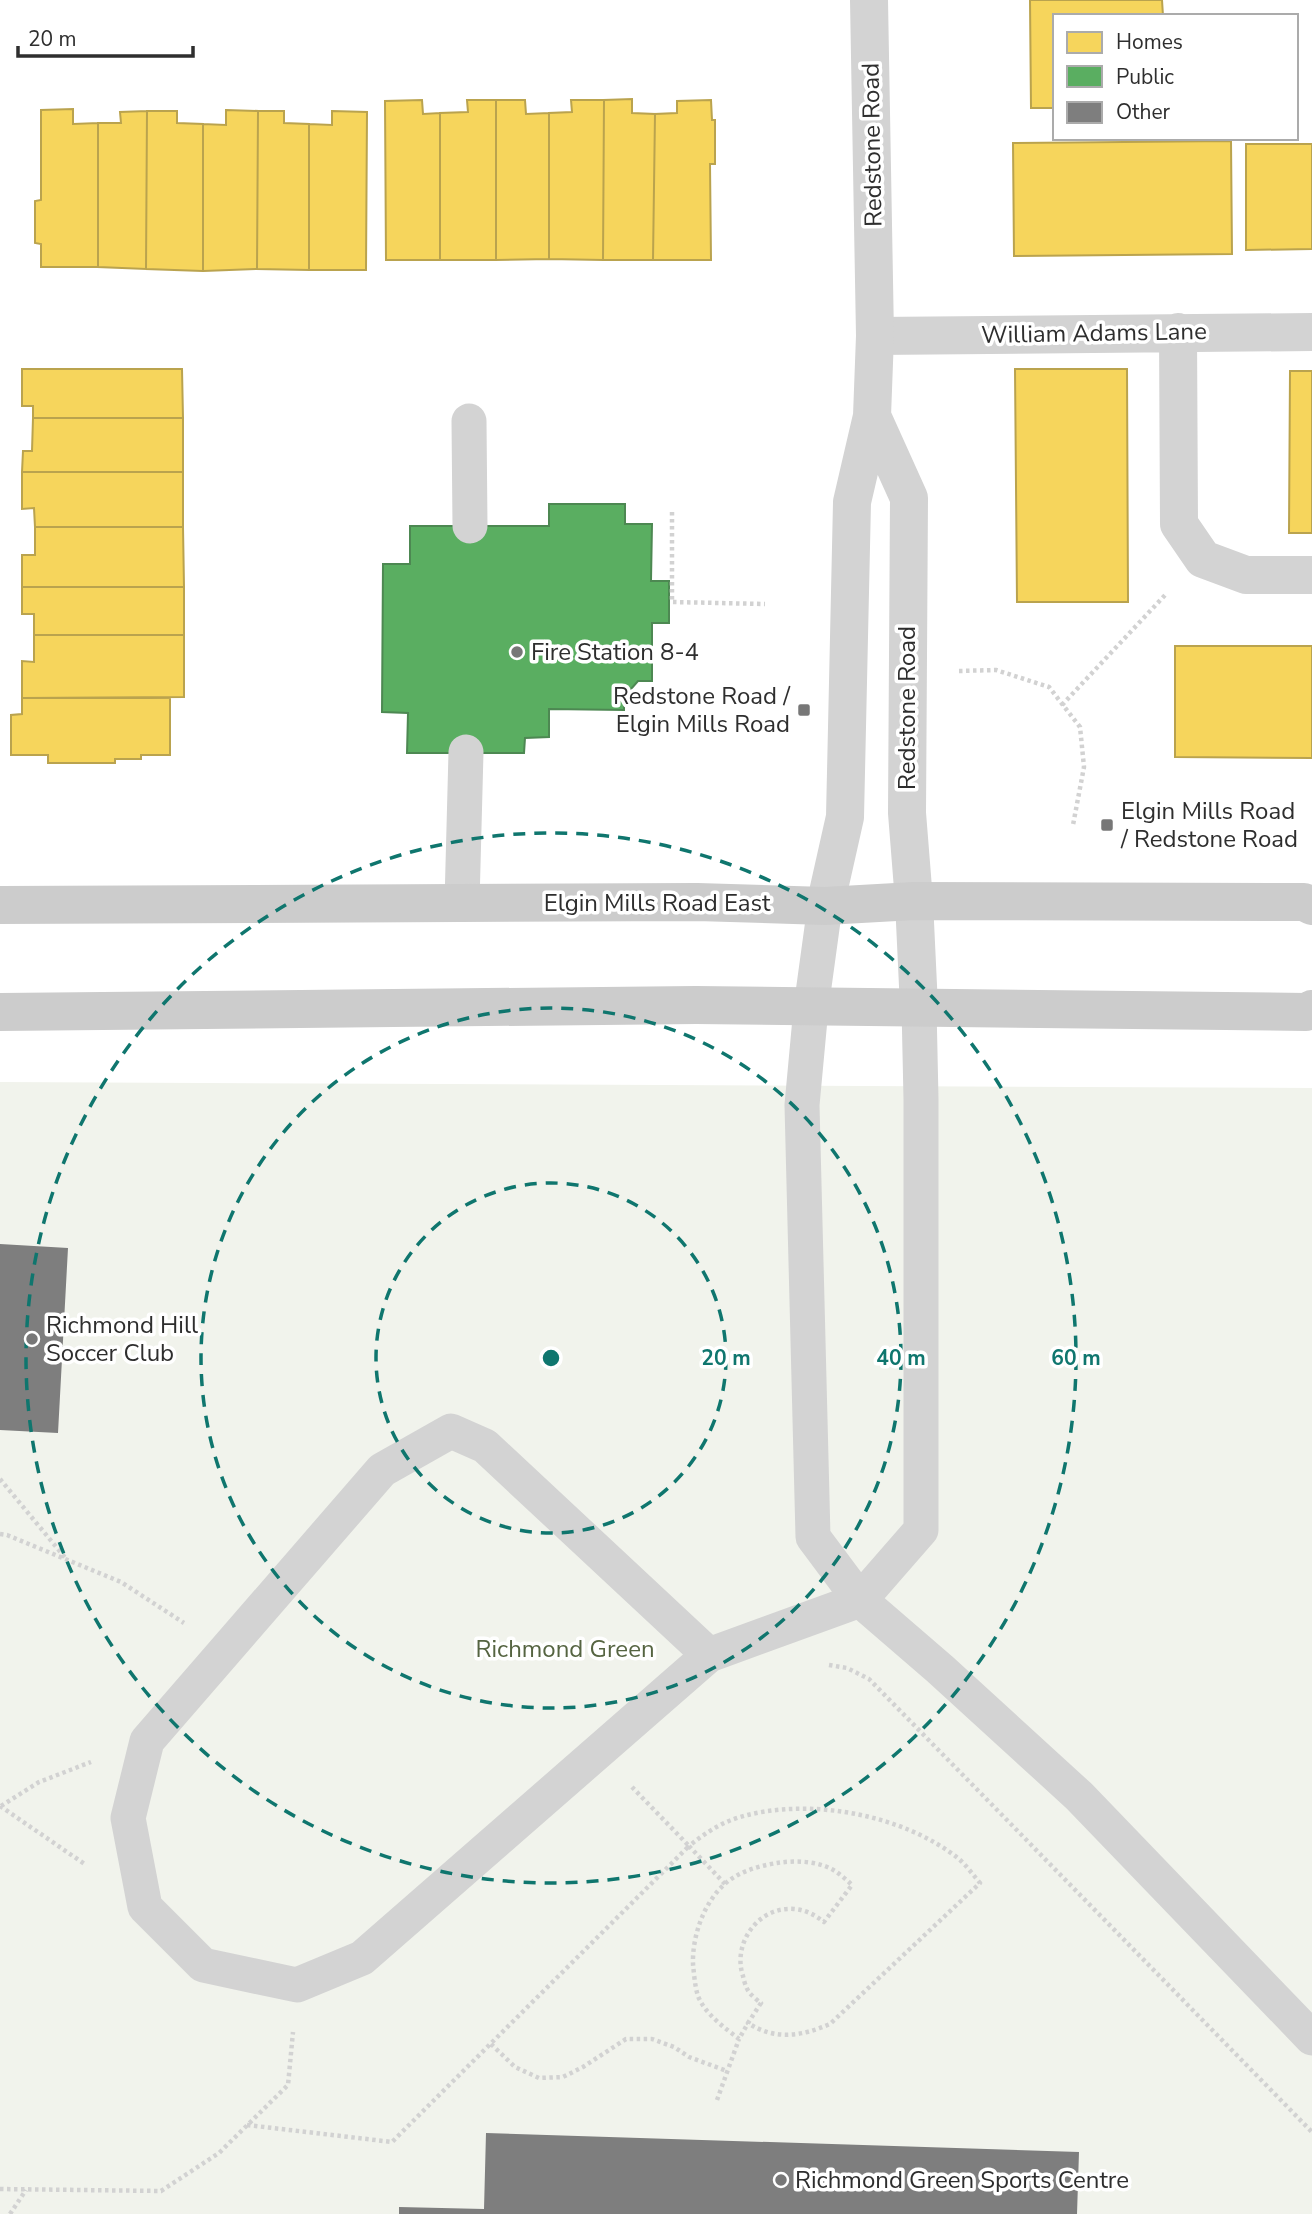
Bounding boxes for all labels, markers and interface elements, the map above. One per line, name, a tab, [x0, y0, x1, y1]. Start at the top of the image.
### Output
scale bar	[18, 14, 192, 58]
legend	[1053, 14, 1298, 140]
text: 20 m	[28, 25, 77, 53]
text: Homes	[1116, 28, 1183, 56]
street label: Redstone Road	[855, 63, 889, 227]
text: Public	[1116, 63, 1174, 91]
text: Other	[1116, 98, 1171, 126]
street label: William Adams Lane	[981, 315, 1207, 351]
street label: Redstone Road	[891, 626, 923, 790]
place label: Fire Station 8-4	[531, 636, 699, 668]
marker: Fire Station 8-4	[509, 644, 525, 660]
place label: Redstone Road / Elgin Mills Road	[613, 680, 791, 740]
marker: Redstone Road / Elgin Mills Road	[796, 702, 812, 718]
place label: Elgin Mills Road / Redstone Road	[1120, 795, 1298, 855]
marker: Elgin Mills Road / Redstone Road	[1099, 817, 1115, 833]
street label: Elgin Mills Road East	[544, 887, 771, 919]
place label: Richmond Hill Soccer Club	[46, 1309, 198, 1369]
marker: Richmond Hill Soccer Club	[24, 1331, 40, 1347]
text: 20 m	[701, 1344, 751, 1372]
text: 40 m	[876, 1344, 926, 1372]
text: 60 m	[1051, 1344, 1101, 1372]
centre of rings	[539, 1346, 563, 1370]
park label: Richmond Green	[475, 1633, 655, 1665]
place label: Richmond Green Sports Centre	[795, 2164, 1129, 2196]
marker: Richmond Green Sports Centre	[773, 2172, 789, 2188]

